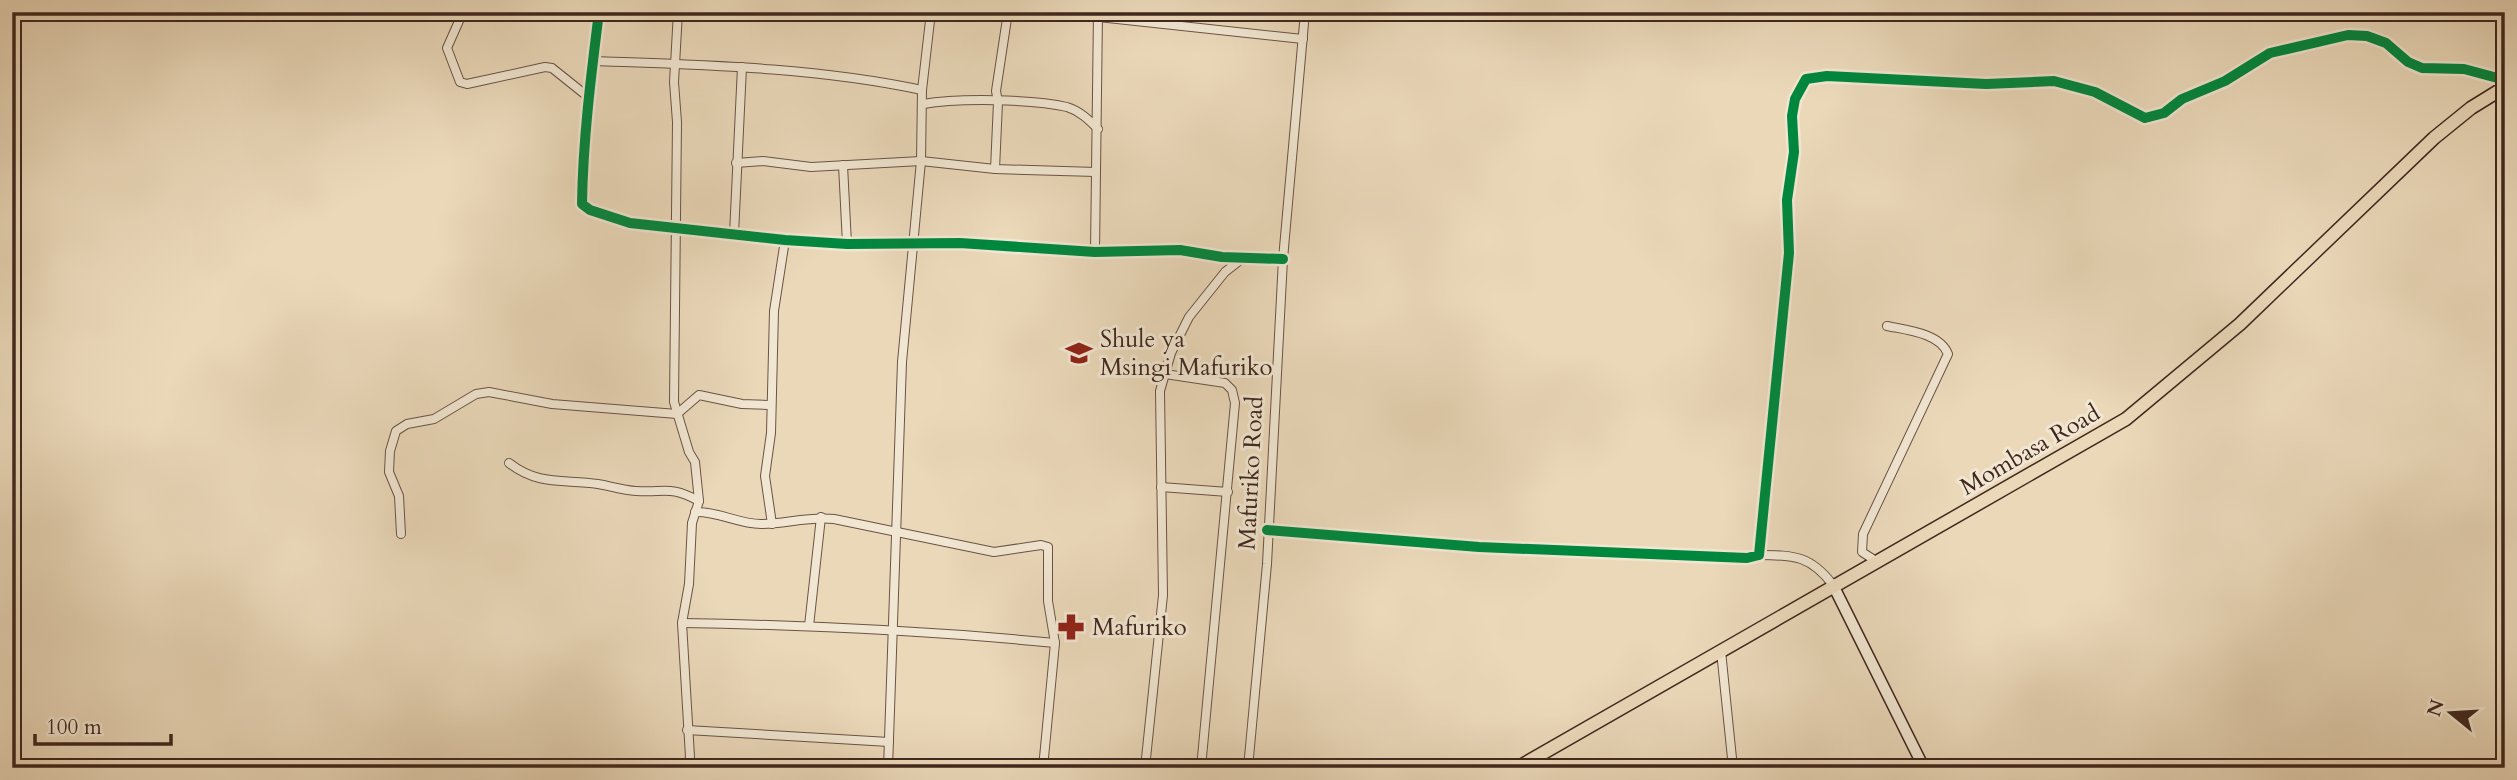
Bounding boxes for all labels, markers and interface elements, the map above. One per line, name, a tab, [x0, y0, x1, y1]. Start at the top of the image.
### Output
place label: Shule ya Msingi Mafuriko	[1100, 323, 1272, 384]
school or university icon: Shule ya Msingi Mafuriko	[1064, 338, 1094, 368]
street label: Mafuriko Road	[1230, 395, 1272, 551]
street label: Mombasa Road	[1954, 396, 2106, 503]
place label: Mafuriko	[1092, 611, 1187, 644]
pharmacy icon: Mafuriko	[1056, 612, 1086, 642]
north arrow	[2416, 678, 2486, 748]
text: N	[2421, 696, 2451, 720]
scale bar	[35, 703, 172, 747]
text: 100 m	[46, 713, 102, 742]

